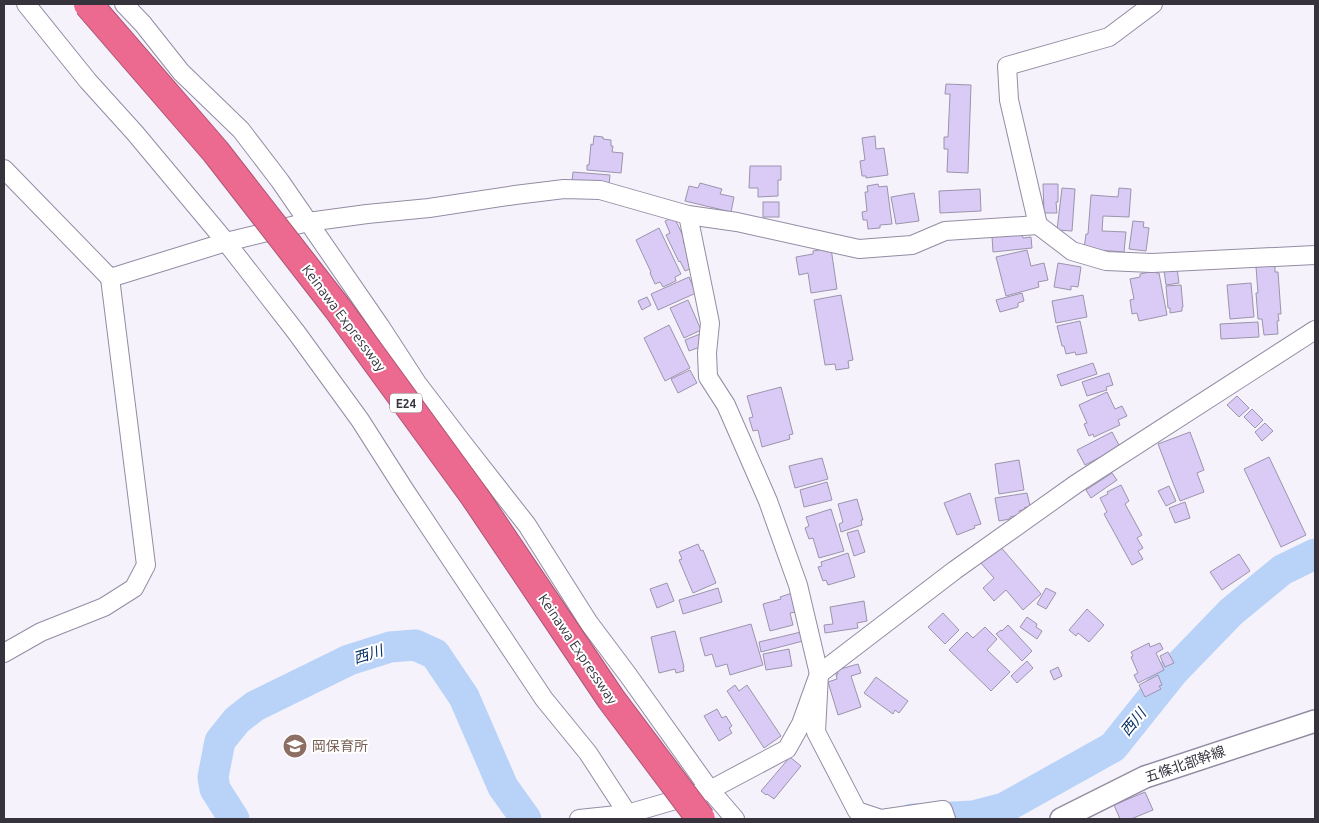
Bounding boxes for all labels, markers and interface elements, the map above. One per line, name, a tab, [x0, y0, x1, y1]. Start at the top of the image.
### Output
street label: Keinawa Expressway	[299, 262, 389, 375]
road number: E24	[390, 393, 422, 412]
street label: Keinawa Expressway	[535, 591, 621, 707]
water label: 西川	[351, 641, 387, 667]
water label: 西川	[1117, 703, 1150, 739]
school or university icon: 岡保育所	[282, 733, 308, 759]
place label: 岡保育所	[312, 738, 368, 754]
street label: 五條北部幹線	[1143, 743, 1227, 785]

